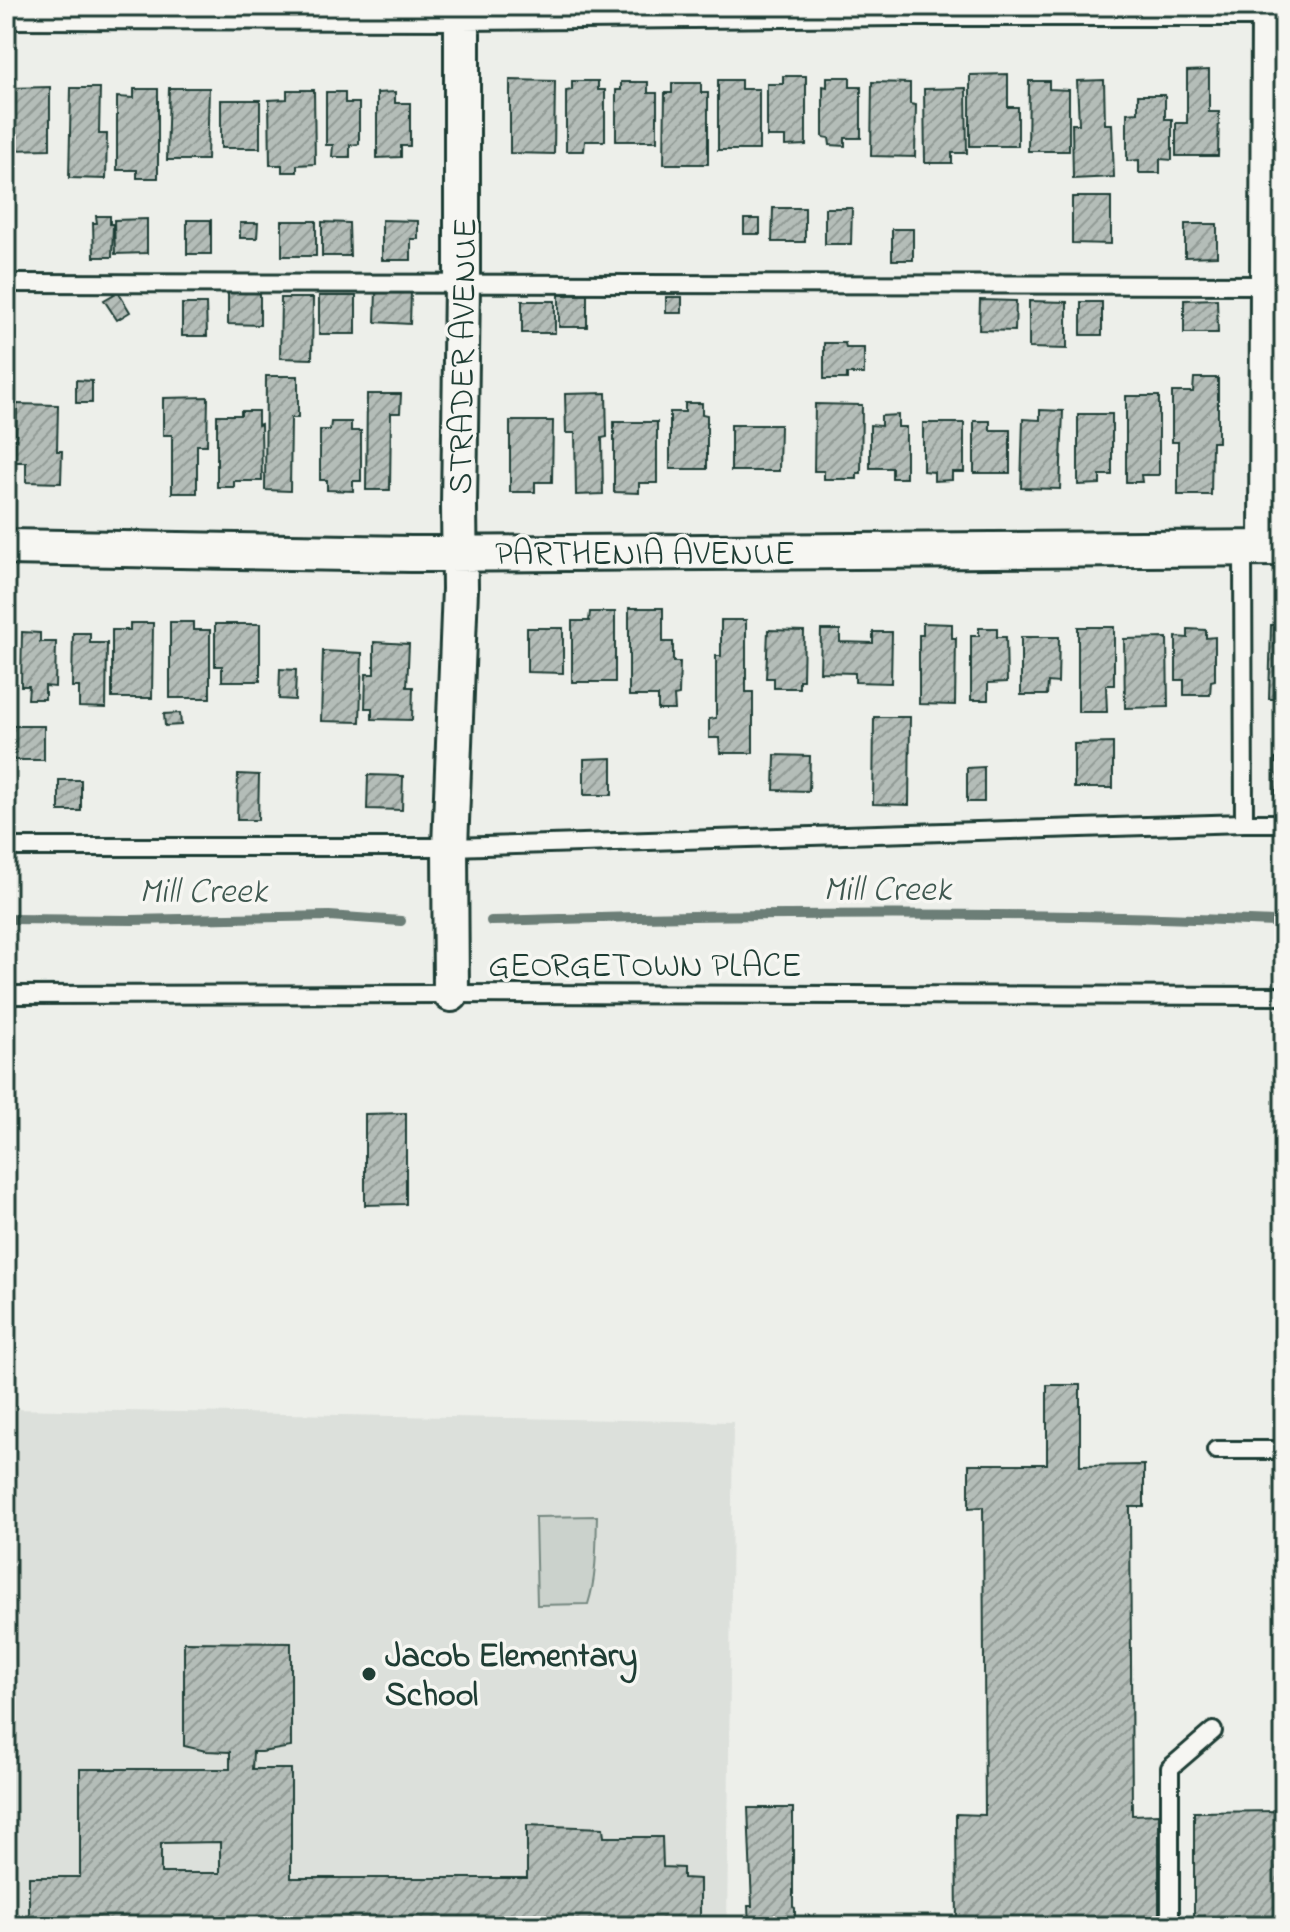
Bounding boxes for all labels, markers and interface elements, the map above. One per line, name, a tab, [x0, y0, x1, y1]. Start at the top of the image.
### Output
street label: STRADER AVENUE	[438, 217, 492, 495]
street label: PARTHENIA AVENUE	[495, 531, 795, 581]
water label: Mill Creek	[823, 865, 952, 918]
water label: Mill Creek	[139, 867, 268, 920]
street label: GEORGETOWN PLACE	[488, 943, 802, 993]
place label: Jacob Elementary School	[385, 1633, 637, 1722]
marker: Jacob Elementary School	[360, 1665, 378, 1683]

